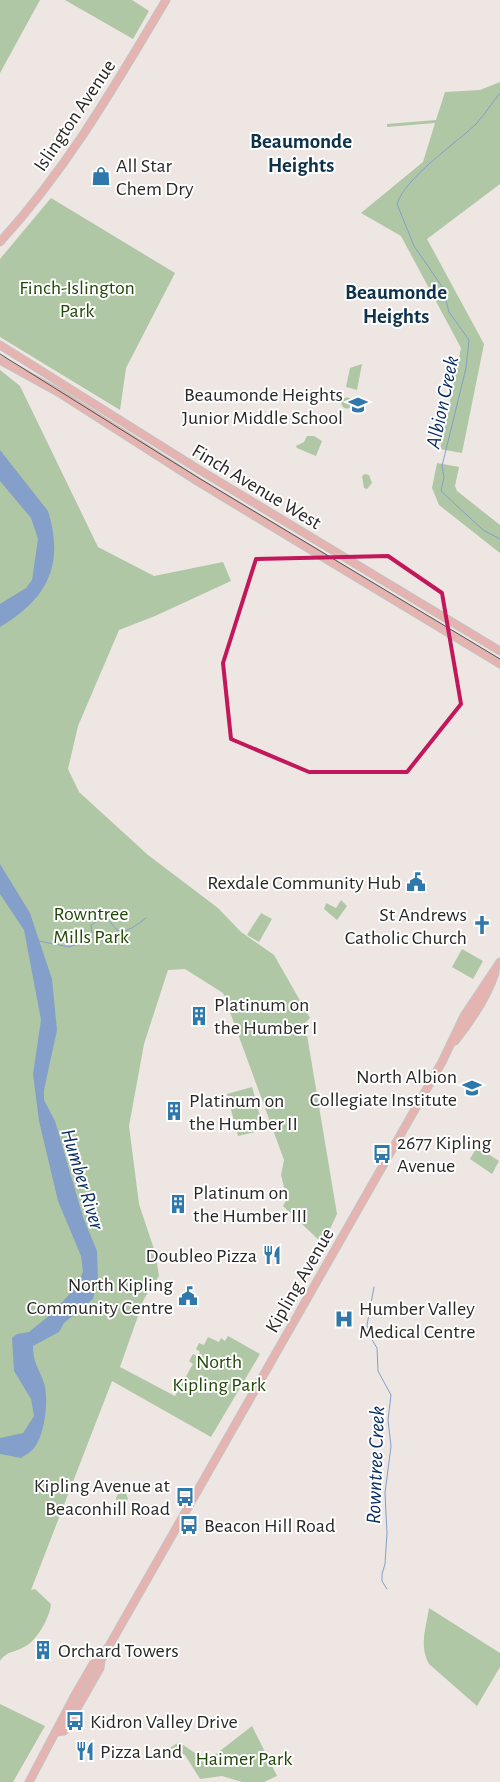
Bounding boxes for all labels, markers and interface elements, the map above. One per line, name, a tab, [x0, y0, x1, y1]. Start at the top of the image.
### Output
street label: Islington Avenue	[30, 56, 119, 175]
district label: Beaumonde Heights	[250, 131, 352, 176]
place label: All Star Chem Dry	[116, 156, 194, 199]
shop icon: All Star Chem Dry	[90, 165, 112, 187]
park label: Finch-Islington Park	[19, 278, 135, 321]
district label: Beaumonde Heights	[345, 282, 447, 327]
water label: Albion Creek	[422, 354, 463, 451]
place label: Beaumonde Heights Junior Middle School	[182, 385, 343, 428]
school or university icon: Beaumonde Heights Junior Middle School	[347, 394, 369, 416]
street label: Finch Avenue West	[188, 440, 325, 534]
public building icon: Rexdale Community Hub	[405, 871, 427, 893]
place label: Rexdale Community Hub	[207, 873, 401, 893]
park label: Rowntree Mills Park	[53, 904, 129, 947]
place label: St Andrews Catholic Church	[345, 905, 467, 948]
church icon: St Andrews Catholic Church	[471, 914, 493, 936]
place label: Platinum on the Humber I	[214, 995, 317, 1038]
building icon: Platinum on the Humber I	[188, 1005, 210, 1027]
place label: North Albion Collegiate Institute	[310, 1067, 457, 1110]
school or university icon: North Albion Collegiate Institute	[461, 1077, 483, 1099]
place label: Platinum on the Humber II	[189, 1091, 298, 1134]
building icon: Platinum on the Humber II	[163, 1100, 185, 1122]
water label: Humber River	[57, 1126, 108, 1233]
place label: 2677 Kipling Avenue	[397, 1133, 492, 1176]
bus stop icon: 2677 Kipling Avenue	[371, 1143, 393, 1165]
place label: Platinum on the Humber III	[193, 1183, 307, 1226]
building icon: Platinum on the Humber III	[167, 1193, 189, 1215]
street label: Kipling Avenue	[262, 1225, 338, 1336]
restaurant icon: Doubleo Pizza	[261, 1244, 283, 1266]
place label: Doubleo Pizza	[146, 1246, 257, 1266]
place label: North Kipling Community Centre	[27, 1275, 173, 1318]
public building icon: North Kipling Community Centre	[177, 1285, 199, 1307]
place label: Humber Valley Medical Centre	[359, 1299, 475, 1342]
hospital icon: Humber Valley Medical Centre	[333, 1308, 355, 1330]
park label: North Kipling Park	[172, 1352, 266, 1395]
water label: Rowntree Creek	[363, 1405, 388, 1524]
place label: Kipling Avenue at Beaconhill Road	[34, 1476, 171, 1519]
bus stop icon: Kipling Avenue at Beaconhill Road	[174, 1486, 196, 1508]
bus stop icon: Beacon Hill Road	[178, 1514, 200, 1536]
place label: Beacon Hill Road	[204, 1516, 335, 1536]
building icon: Orchard Towers	[32, 1639, 54, 1661]
place label: Orchard Towers	[58, 1641, 179, 1661]
bus stop icon: Kidron Valley Drive	[64, 1710, 86, 1732]
place label: Kidron Valley Drive	[90, 1712, 238, 1732]
restaurant icon: Pizza Land	[74, 1740, 96, 1762]
place label: Pizza Land	[100, 1742, 182, 1762]
park label: Haimer Park	[196, 1749, 292, 1769]

